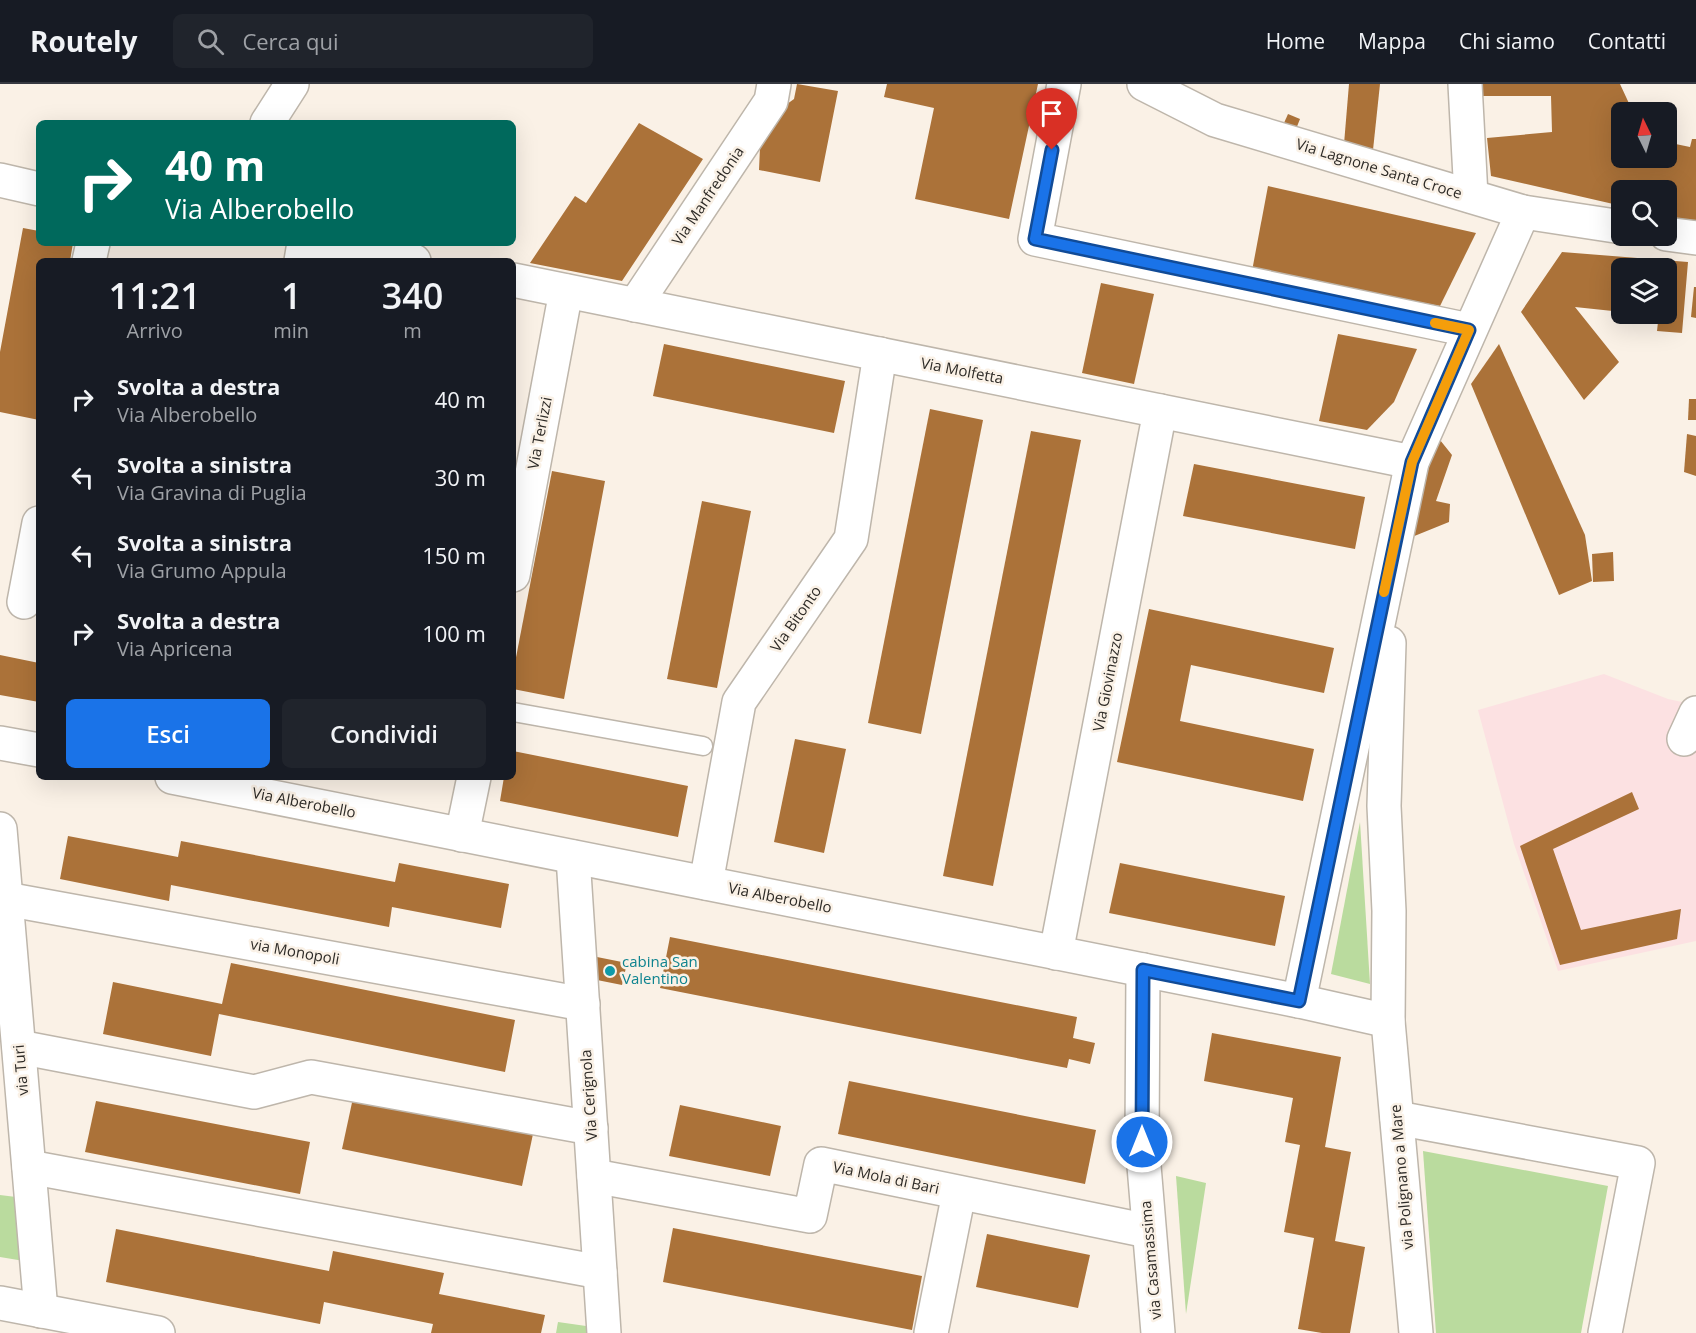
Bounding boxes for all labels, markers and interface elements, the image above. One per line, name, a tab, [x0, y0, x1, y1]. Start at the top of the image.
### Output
search box	[173, 14, 593, 68]
text: Routely	[30, 22, 137, 60]
icon: search	[194, 25, 227, 58]
text: Cerca qui	[242, 26, 339, 56]
text: Home	[1266, 27, 1325, 55]
text: Mappa	[1358, 27, 1426, 55]
text: Chi siamo	[1459, 27, 1555, 55]
text: Contatti	[1588, 27, 1666, 55]
pin	[1026, 88, 1077, 150]
icon: arrive	[1035, 97, 1068, 130]
north arrow	[1611, 102, 1677, 168]
map controls	[1611, 102, 1677, 324]
street label: Via Lagnone Santa Croce	[1294, 133, 1465, 203]
text: 40 m	[165, 136, 265, 193]
street label: Via Manfredonia	[667, 142, 748, 249]
icon: right	[66, 144, 144, 222]
button: search	[1611, 180, 1677, 246]
text: Via Alberobello	[165, 190, 354, 227]
button: layers	[1611, 258, 1677, 324]
text: 11:21	[109, 271, 201, 320]
text: 1	[281, 271, 302, 320]
text: 340	[382, 271, 443, 320]
text: Arrivo	[127, 317, 183, 344]
text: min	[273, 317, 309, 344]
text: m	[403, 317, 422, 344]
street label: Via Molfetta	[919, 352, 1005, 388]
text: Svolta a destra	[117, 371, 280, 401]
icon: right	[66, 383, 99, 416]
text: 40 m	[435, 384, 486, 414]
street label: Via Terlizzi	[522, 395, 556, 471]
text: Via Alberobello	[117, 401, 257, 428]
text: Svolta a sinistra	[117, 449, 292, 479]
icon: left	[66, 461, 99, 494]
text: 30 m	[435, 462, 486, 492]
text: Via Gravina di Puglia	[117, 479, 307, 506]
text: Svolta a sinistra	[117, 527, 292, 557]
icon: left	[66, 539, 99, 572]
text: 150 m	[422, 540, 486, 570]
text: Via Grumo Appula	[117, 557, 287, 584]
street label: Via Bitonto	[765, 581, 825, 655]
text: Svolta a destra	[117, 605, 280, 635]
icon: right	[66, 617, 99, 650]
text: 100 m	[422, 618, 486, 648]
street label: Via Giovinazzo	[1088, 631, 1126, 733]
text: Via Apricena	[117, 635, 233, 662]
button: Esci	[66, 699, 270, 768]
button: Condividi	[282, 699, 486, 768]
street label: Via Alberobello	[251, 782, 358, 822]
street label: Via Alberobello	[727, 877, 834, 917]
street label: via Monopoli	[249, 933, 341, 969]
place label: cabina San Valentino	[622, 951, 698, 988]
marker: cabina San Valentino	[603, 964, 617, 978]
street label: via Turi	[8, 1044, 32, 1096]
street label: Via Cerignola	[575, 1049, 601, 1141]
street label: via Polignano a Mare	[1385, 1104, 1417, 1250]
position arrow	[1110, 1110, 1174, 1174]
street label: Via Mola di Bari	[831, 1156, 941, 1198]
street label: via Casamassima	[1135, 1200, 1165, 1320]

